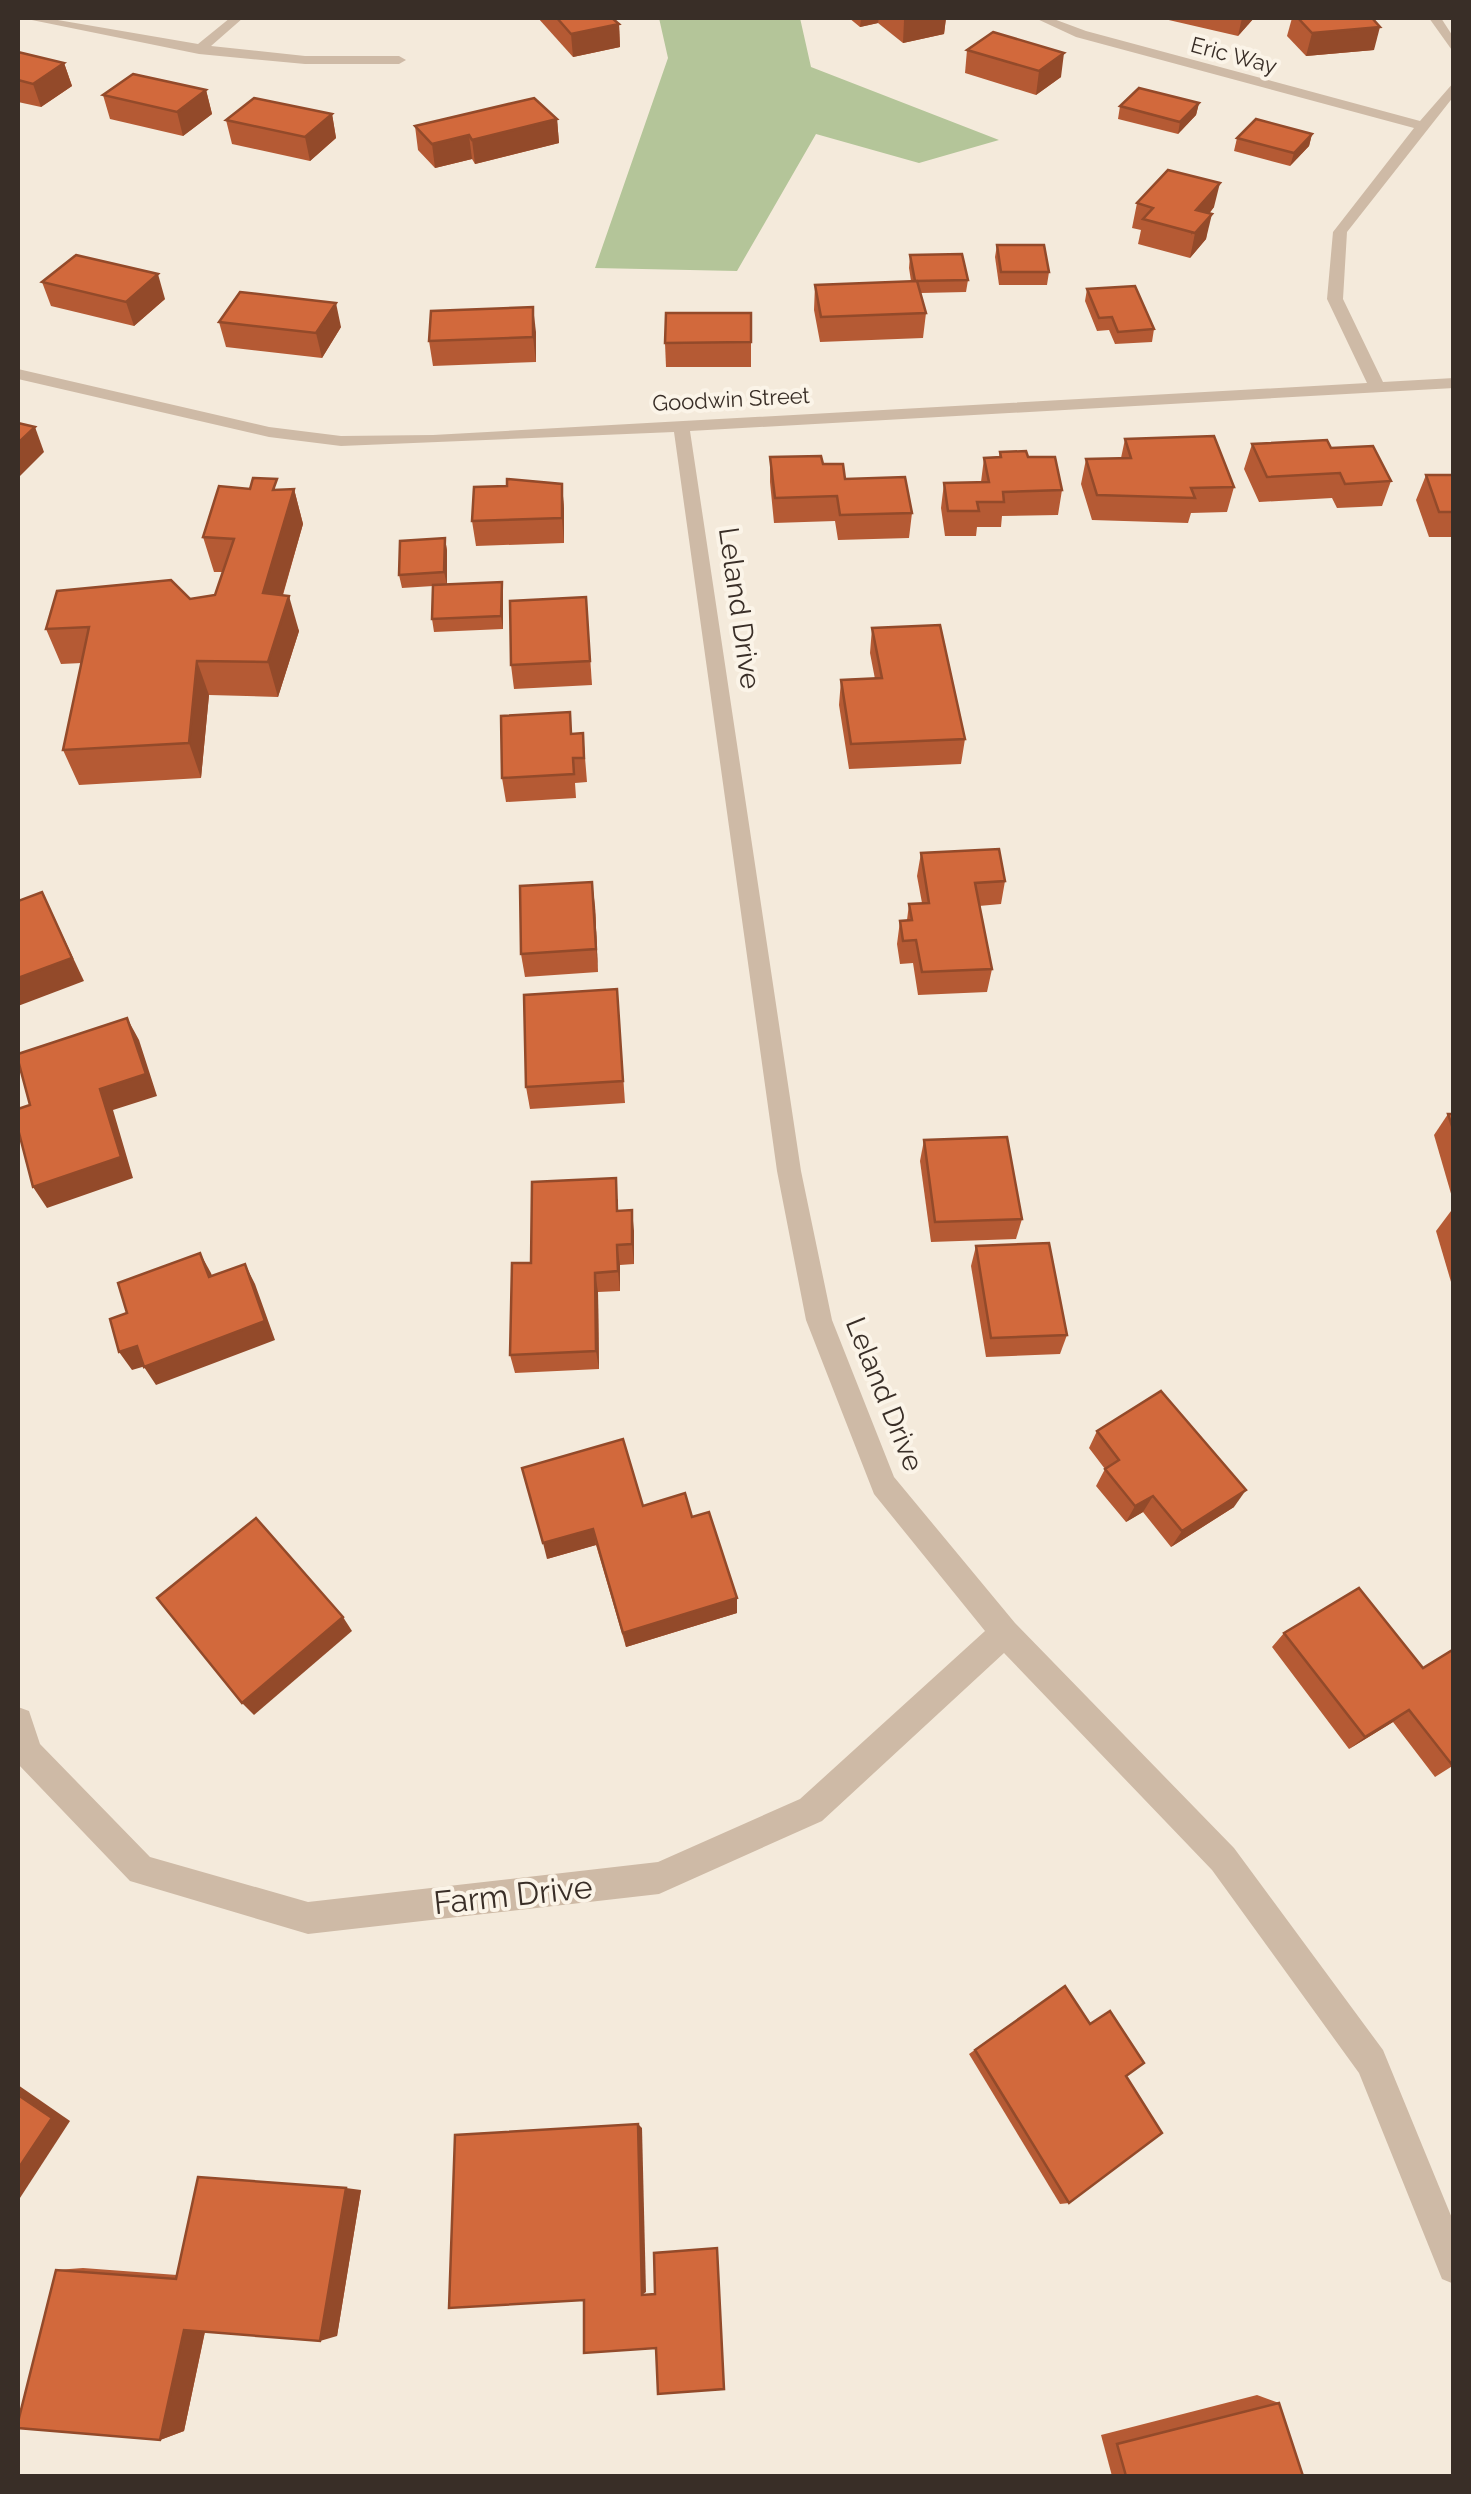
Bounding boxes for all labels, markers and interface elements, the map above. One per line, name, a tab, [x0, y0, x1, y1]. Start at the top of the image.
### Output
street label: Eric Way	[1188, 31, 1280, 79]
street label: Goodwin Street	[652, 382, 811, 416]
street label: Leland Drive	[712, 525, 767, 691]
street label: Leland Drive	[839, 1312, 930, 1476]
street label: Farm Drive	[432, 1868, 594, 1921]

